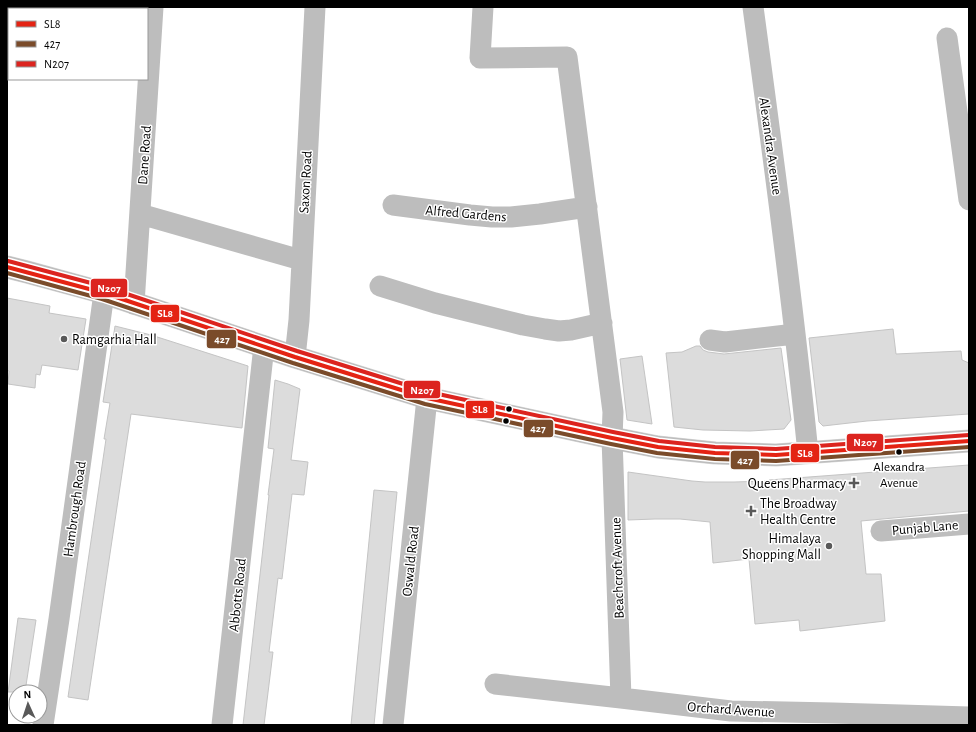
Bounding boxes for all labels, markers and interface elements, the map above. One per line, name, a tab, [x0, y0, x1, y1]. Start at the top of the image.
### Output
legend	[8, 8, 148, 80]
text: SL8	[44, 18, 61, 30]
text: 427	[44, 38, 60, 50]
text: N207	[44, 58, 69, 70]
street label: Alexandra Avenue	[756, 96, 784, 196]
street label: Dane Road	[136, 125, 154, 185]
street label: Saxon Road	[297, 150, 315, 214]
street label: Alfred Gardens	[425, 203, 507, 225]
line badge: N207	[90, 278, 128, 298]
text: N207	[97, 283, 121, 294]
line badge: SL8	[150, 304, 180, 323]
text: SL8	[157, 308, 173, 319]
line badge: 427	[206, 329, 237, 349]
place label: Ramgarhia Hall	[72, 333, 157, 347]
marker: Ramgarhia Hall	[59, 334, 69, 344]
text: 427	[214, 334, 230, 345]
line badge: N207	[403, 380, 441, 399]
text: N207	[410, 385, 434, 396]
line badge: SL8	[465, 400, 495, 419]
text: SL8	[472, 404, 488, 415]
unlabelled marker	[504, 404, 514, 414]
unlabelled marker	[501, 416, 511, 426]
line badge: 427	[523, 419, 554, 438]
text: 427	[530, 423, 546, 434]
line badge: N207	[846, 433, 884, 452]
text: N207	[853, 437, 877, 448]
line badge: SL8	[790, 443, 820, 463]
marker: Alexandra Avenue	[894, 447, 904, 457]
text: SL8	[797, 448, 813, 459]
line badge: 427	[730, 450, 760, 470]
text: 427	[737, 455, 753, 466]
street label: Hambrough Road	[61, 460, 89, 558]
place label: Alexandra Avenue	[873, 461, 925, 490]
place label: Queens Pharmacy	[748, 477, 846, 491]
marker: Queens Pharmacy	[849, 478, 859, 488]
place label: The Broadway Health Centre	[760, 497, 837, 527]
marker: The Broadway Health Centre	[745, 505, 757, 517]
street label: Beachcroft Avenue	[609, 517, 627, 619]
street label: Punjab Lane	[891, 518, 959, 538]
street label: Oswald Road	[400, 525, 422, 597]
place label: Himalaya Shopping Mall	[742, 532, 822, 562]
marker: Himalaya Shopping Mall	[824, 541, 834, 551]
street label: Abbotts Road	[227, 558, 249, 632]
north arrow	[8, 684, 48, 724]
text: N	[23, 689, 32, 700]
street label: Orchard Avenue	[687, 700, 775, 720]

